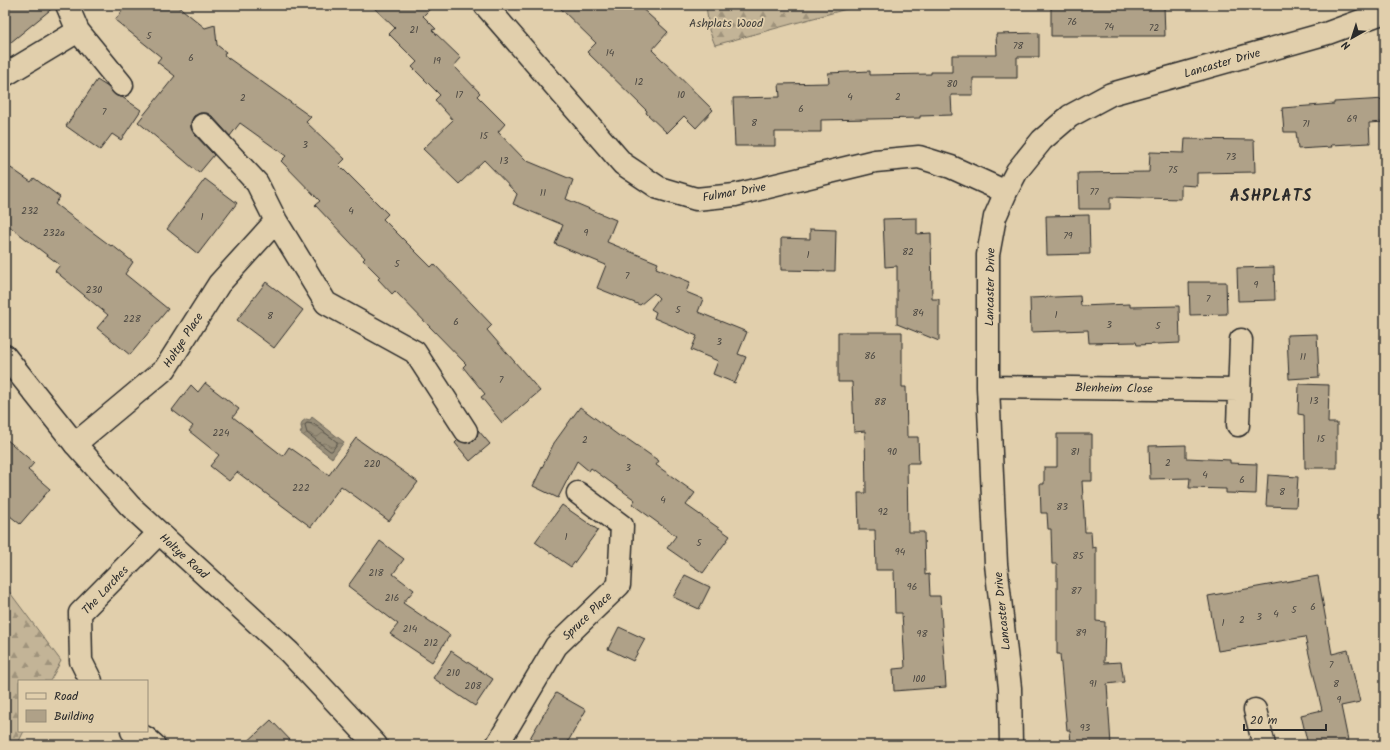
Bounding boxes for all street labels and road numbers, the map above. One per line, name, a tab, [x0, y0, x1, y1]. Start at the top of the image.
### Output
street label: Lancaster Drive	[1182, 43, 1263, 83]
street label: Fulmar Drive	[701, 177, 768, 207]
street label: Lancaster Drive	[980, 247, 1001, 326]
street label: Holtye Place	[158, 308, 209, 372]
street label: Blenheim Close	[1075, 378, 1154, 399]
street label: Holtye Road	[155, 529, 213, 585]
street label: The Larches	[77, 561, 133, 619]
street label: Lancaster Drive	[989, 570, 1016, 651]
street label: Spruce Place	[558, 587, 617, 645]

